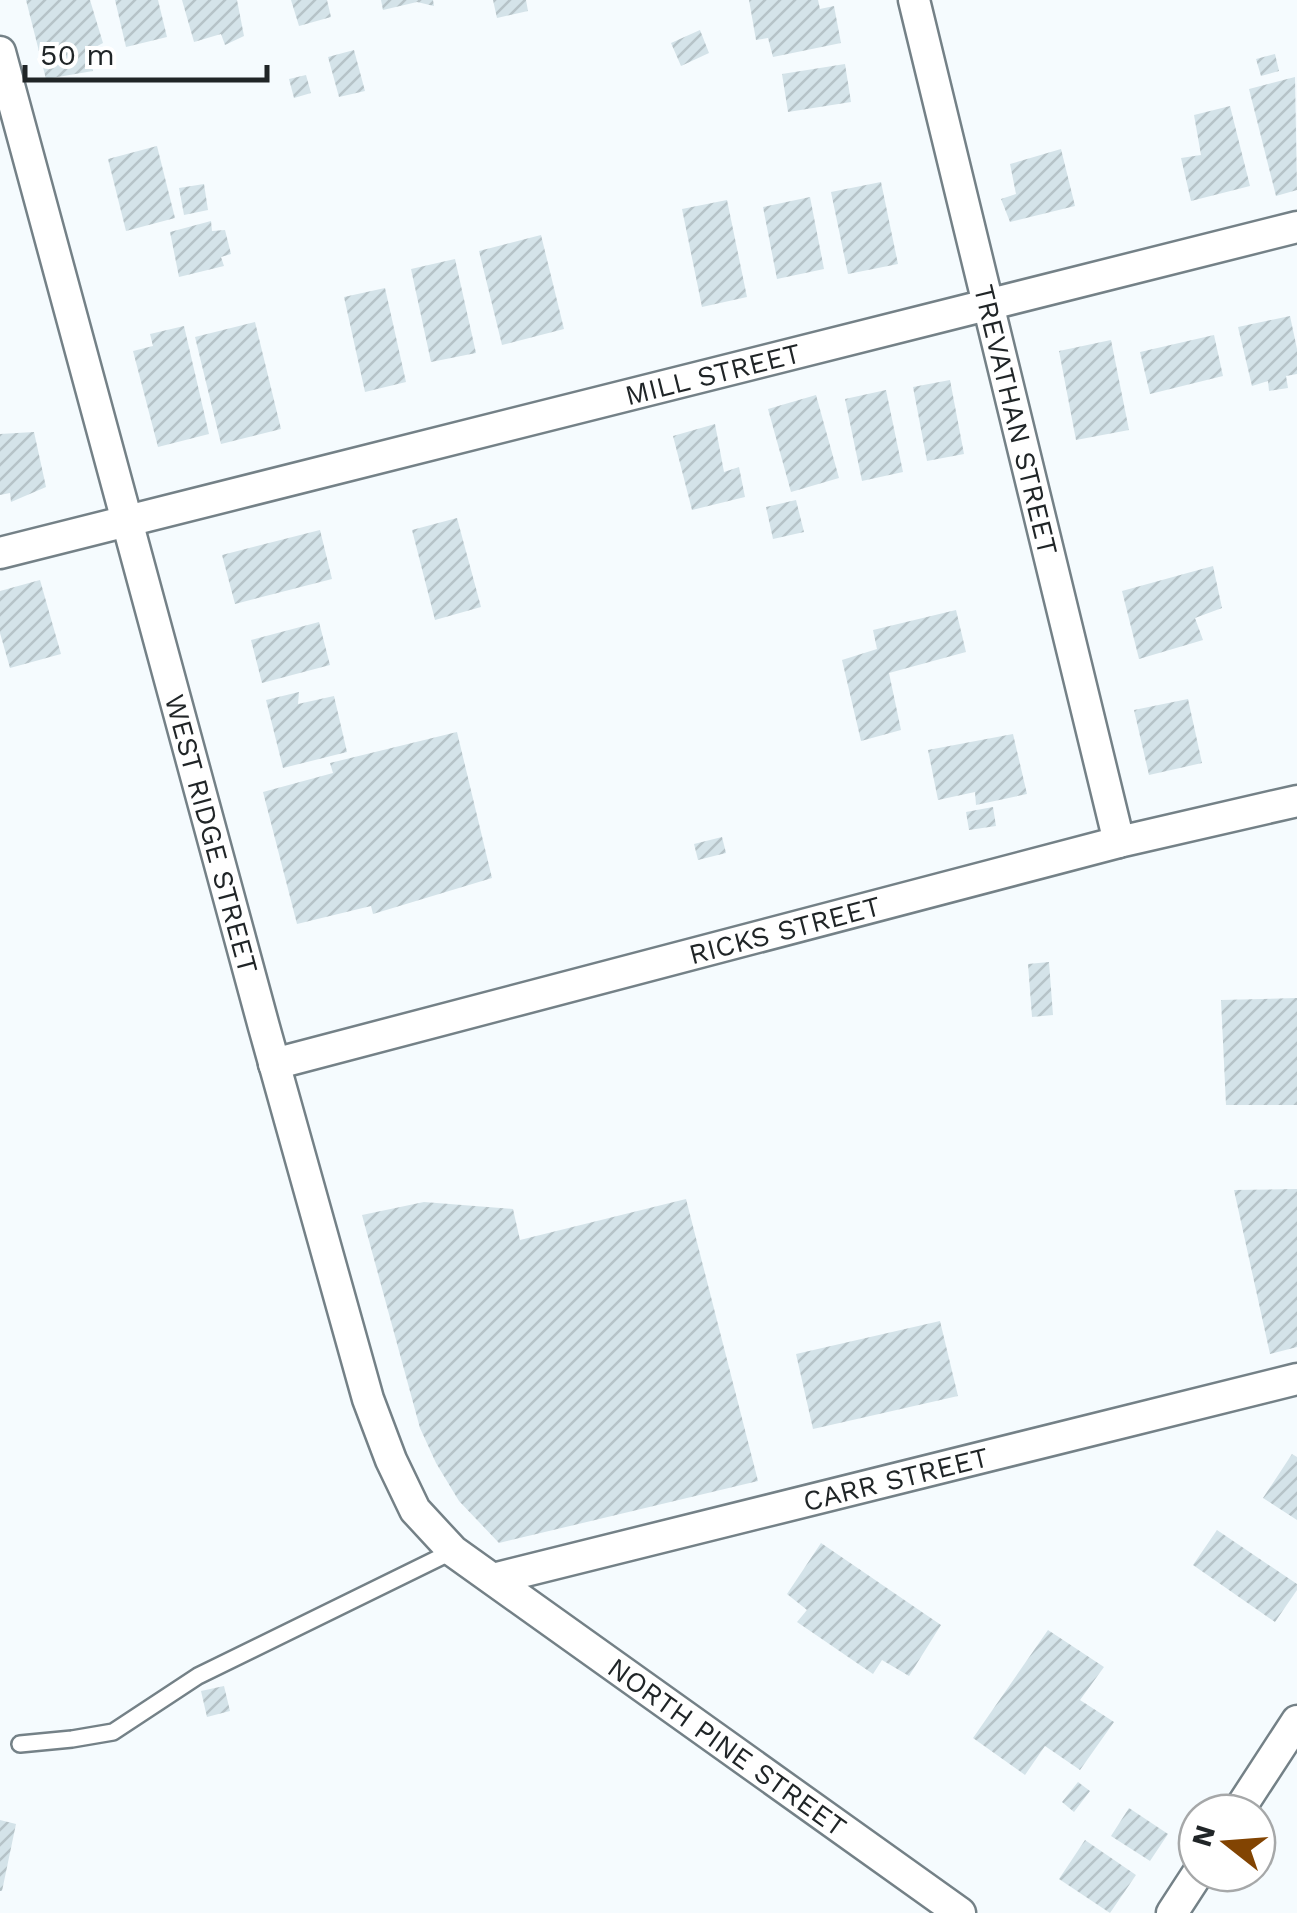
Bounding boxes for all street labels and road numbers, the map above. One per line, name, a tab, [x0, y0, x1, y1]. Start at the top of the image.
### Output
street label: TREVATHAN STREET	[967, 281, 1065, 558]
street label: MILL STREET	[622, 336, 804, 412]
street label: WEST RIDGE STREET	[158, 691, 265, 977]
street label: RICKS STREET	[685, 889, 884, 971]
street label: CARR STREET	[800, 1440, 992, 1518]
street label: NORTH PINE STREET	[602, 1651, 853, 1843]

